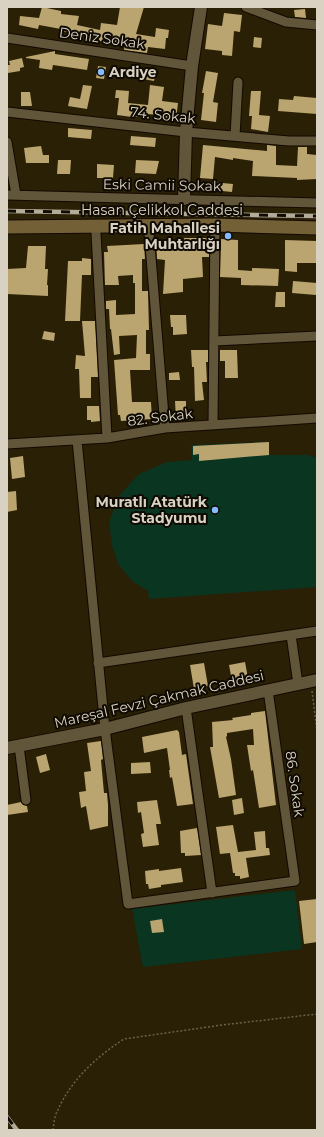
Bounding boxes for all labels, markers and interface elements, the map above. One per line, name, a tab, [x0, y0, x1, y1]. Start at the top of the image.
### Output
street label: Deniz Sokak	[58, 23, 147, 53]
place label: Ardiye	[108, 63, 157, 81]
marker: Ardiye	[96, 67, 106, 77]
street label: 74. Sokak	[129, 103, 197, 127]
street label: Eski Camii Sokak	[103, 175, 222, 195]
street label: Hasan Çelikkol Caddesi	[81, 201, 243, 219]
place label: Fatih Mahallesi Muhtarlığı	[109, 219, 220, 253]
marker: Fatih Mahallesi Muhtarlığı	[223, 231, 233, 241]
street label: 82. Sokak	[126, 404, 194, 430]
place label: Muratlı Atatürk Stadyumu	[95, 493, 208, 527]
marker: Muratlı Atatürk Stadyumu	[210, 505, 220, 515]
street label: Mareşal Fevzi Çakmak Caddesi	[52, 666, 266, 732]
street label: 86. Sokak	[281, 750, 309, 819]

